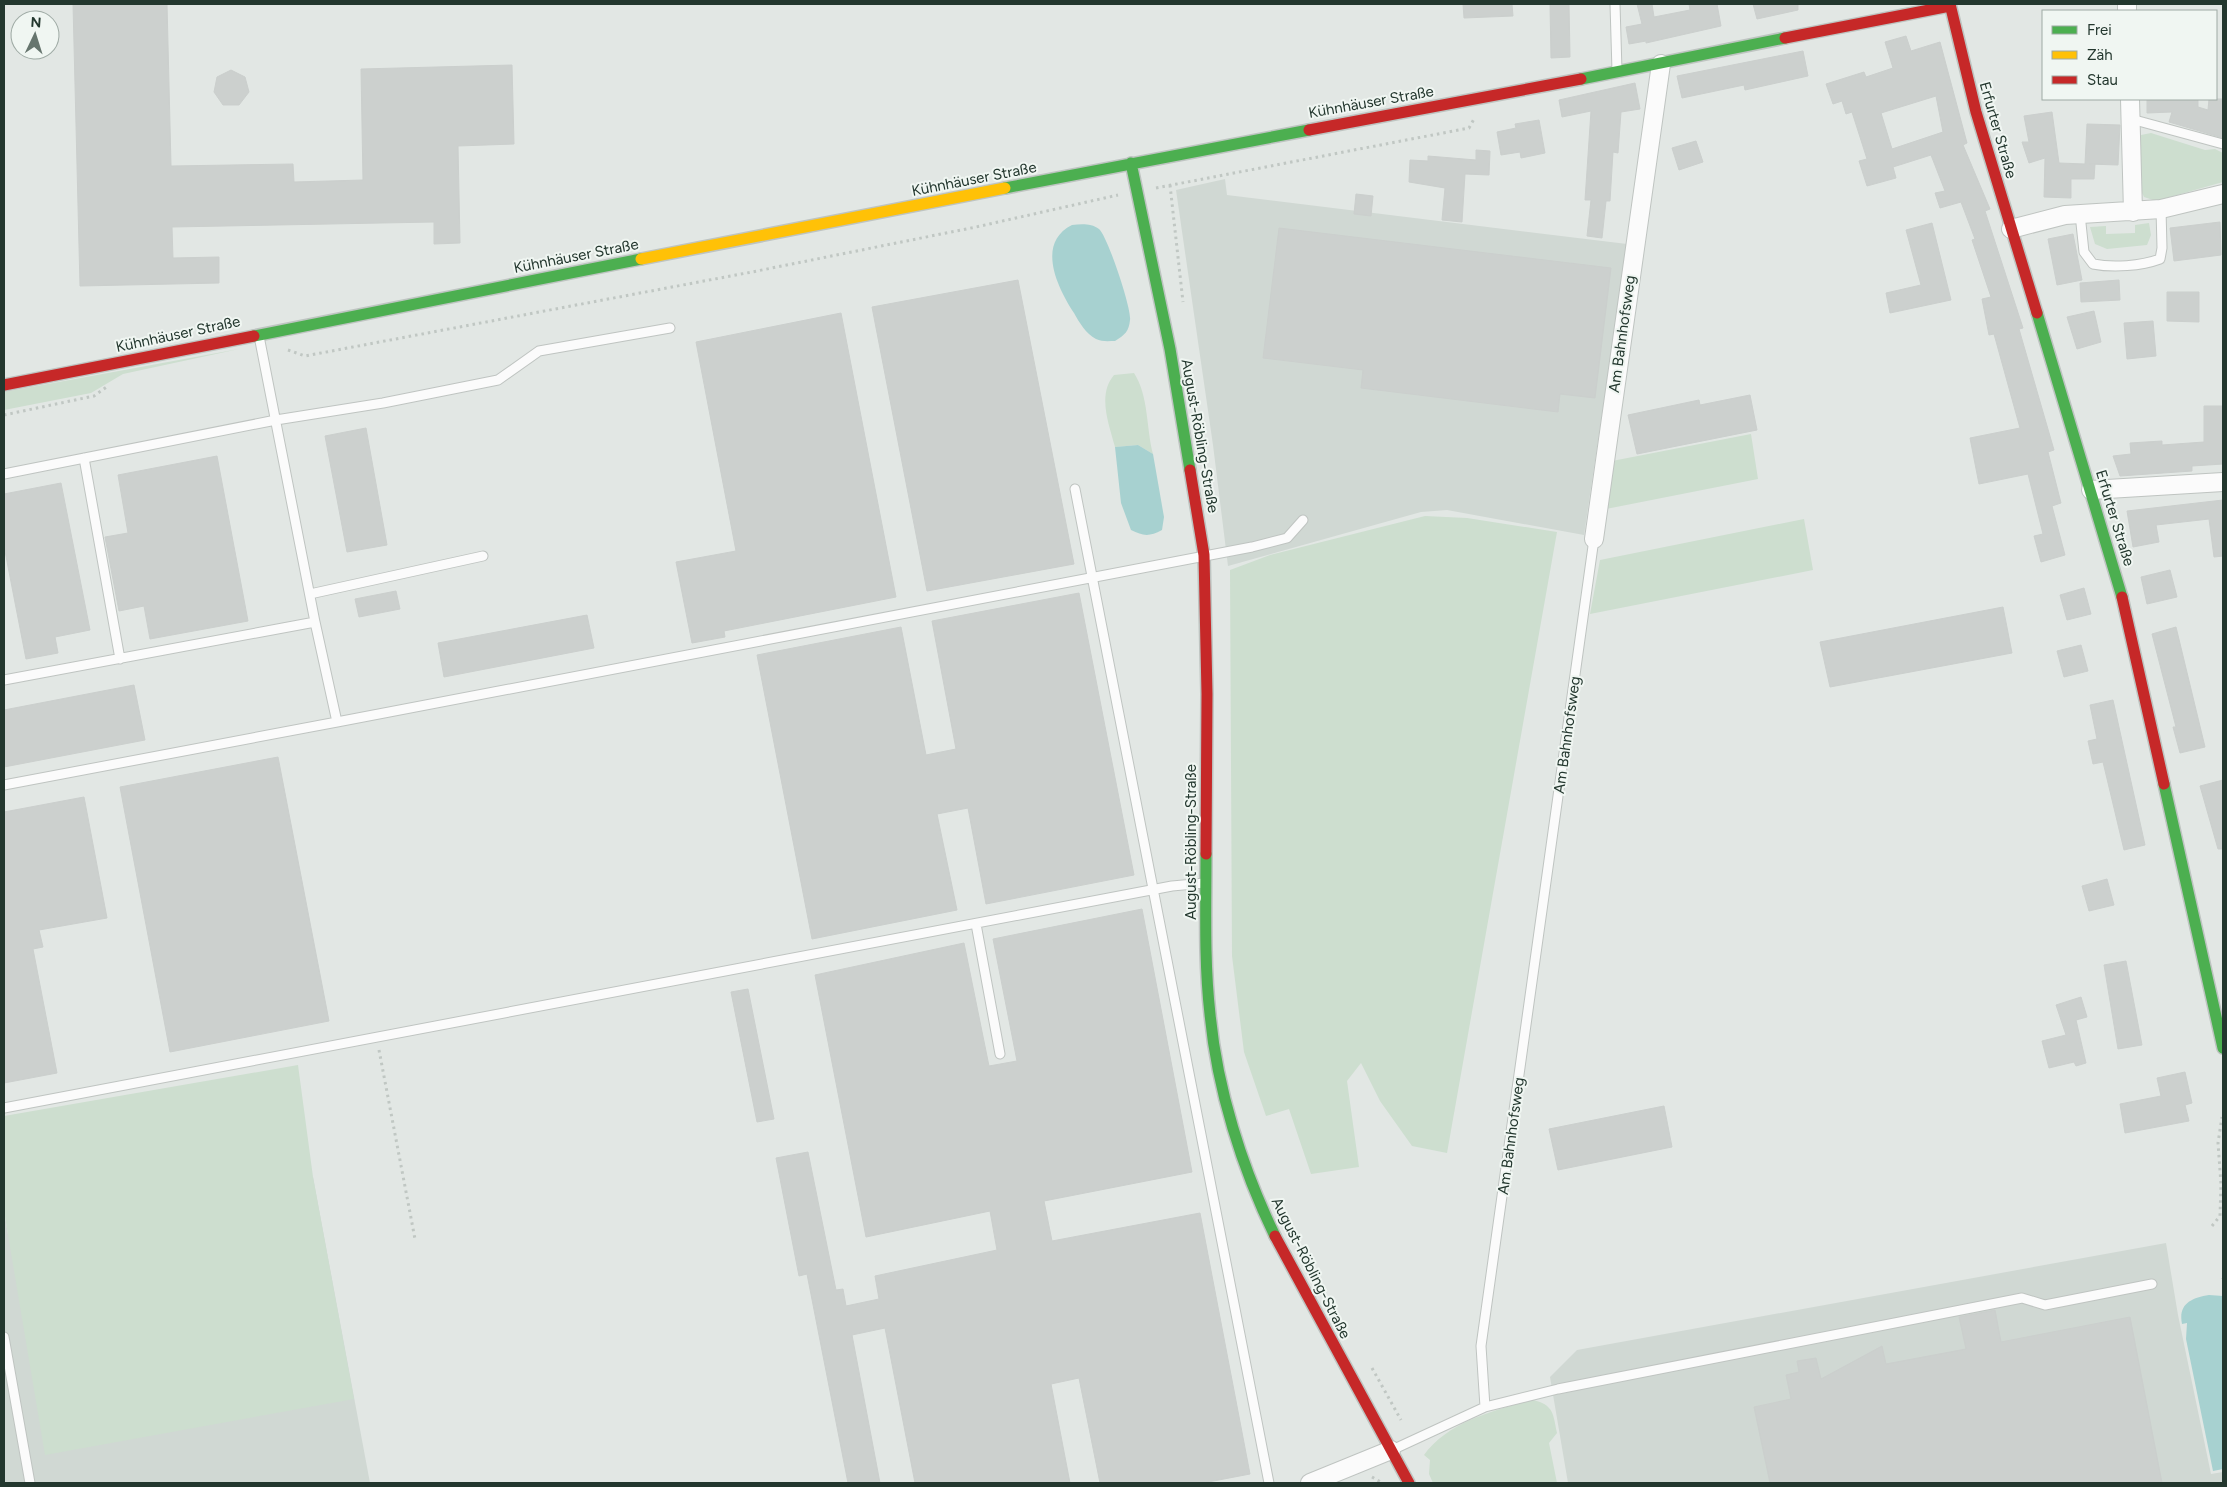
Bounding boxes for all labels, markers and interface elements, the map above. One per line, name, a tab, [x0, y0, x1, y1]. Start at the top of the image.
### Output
north arrow	[10, 10, 60, 60]
legend	[2042, 10, 2217, 100]
text: N	[30, 14, 42, 31]
text: Frei	[2087, 21, 2112, 39]
text: Zäh	[2087, 46, 2113, 64]
text: Stau	[2087, 71, 2118, 89]
street label: Erfurter Straße	[1976, 80, 2020, 180]
street label: Kühnhäuser Straße	[1307, 82, 1435, 122]
street label: Kühnhäuser Straße	[910, 158, 1038, 200]
street label: Kühnhäuser Straße	[512, 235, 640, 277]
street label: Am Bahnhofsweg	[1605, 274, 1639, 394]
street label: Kühnhäuser Straße	[114, 312, 242, 356]
street label: August-Röbling-Straße	[1178, 358, 1222, 514]
street label: Erfurter Straße	[2092, 468, 2138, 568]
street label: Am Bahnhofsweg	[1550, 675, 1584, 795]
street label: August-Röbling-Straße	[1182, 764, 1200, 920]
street label: Am Bahnhofsweg	[1494, 1076, 1528, 1196]
street label: August-Röbling-Straße	[1268, 1194, 1354, 1342]

